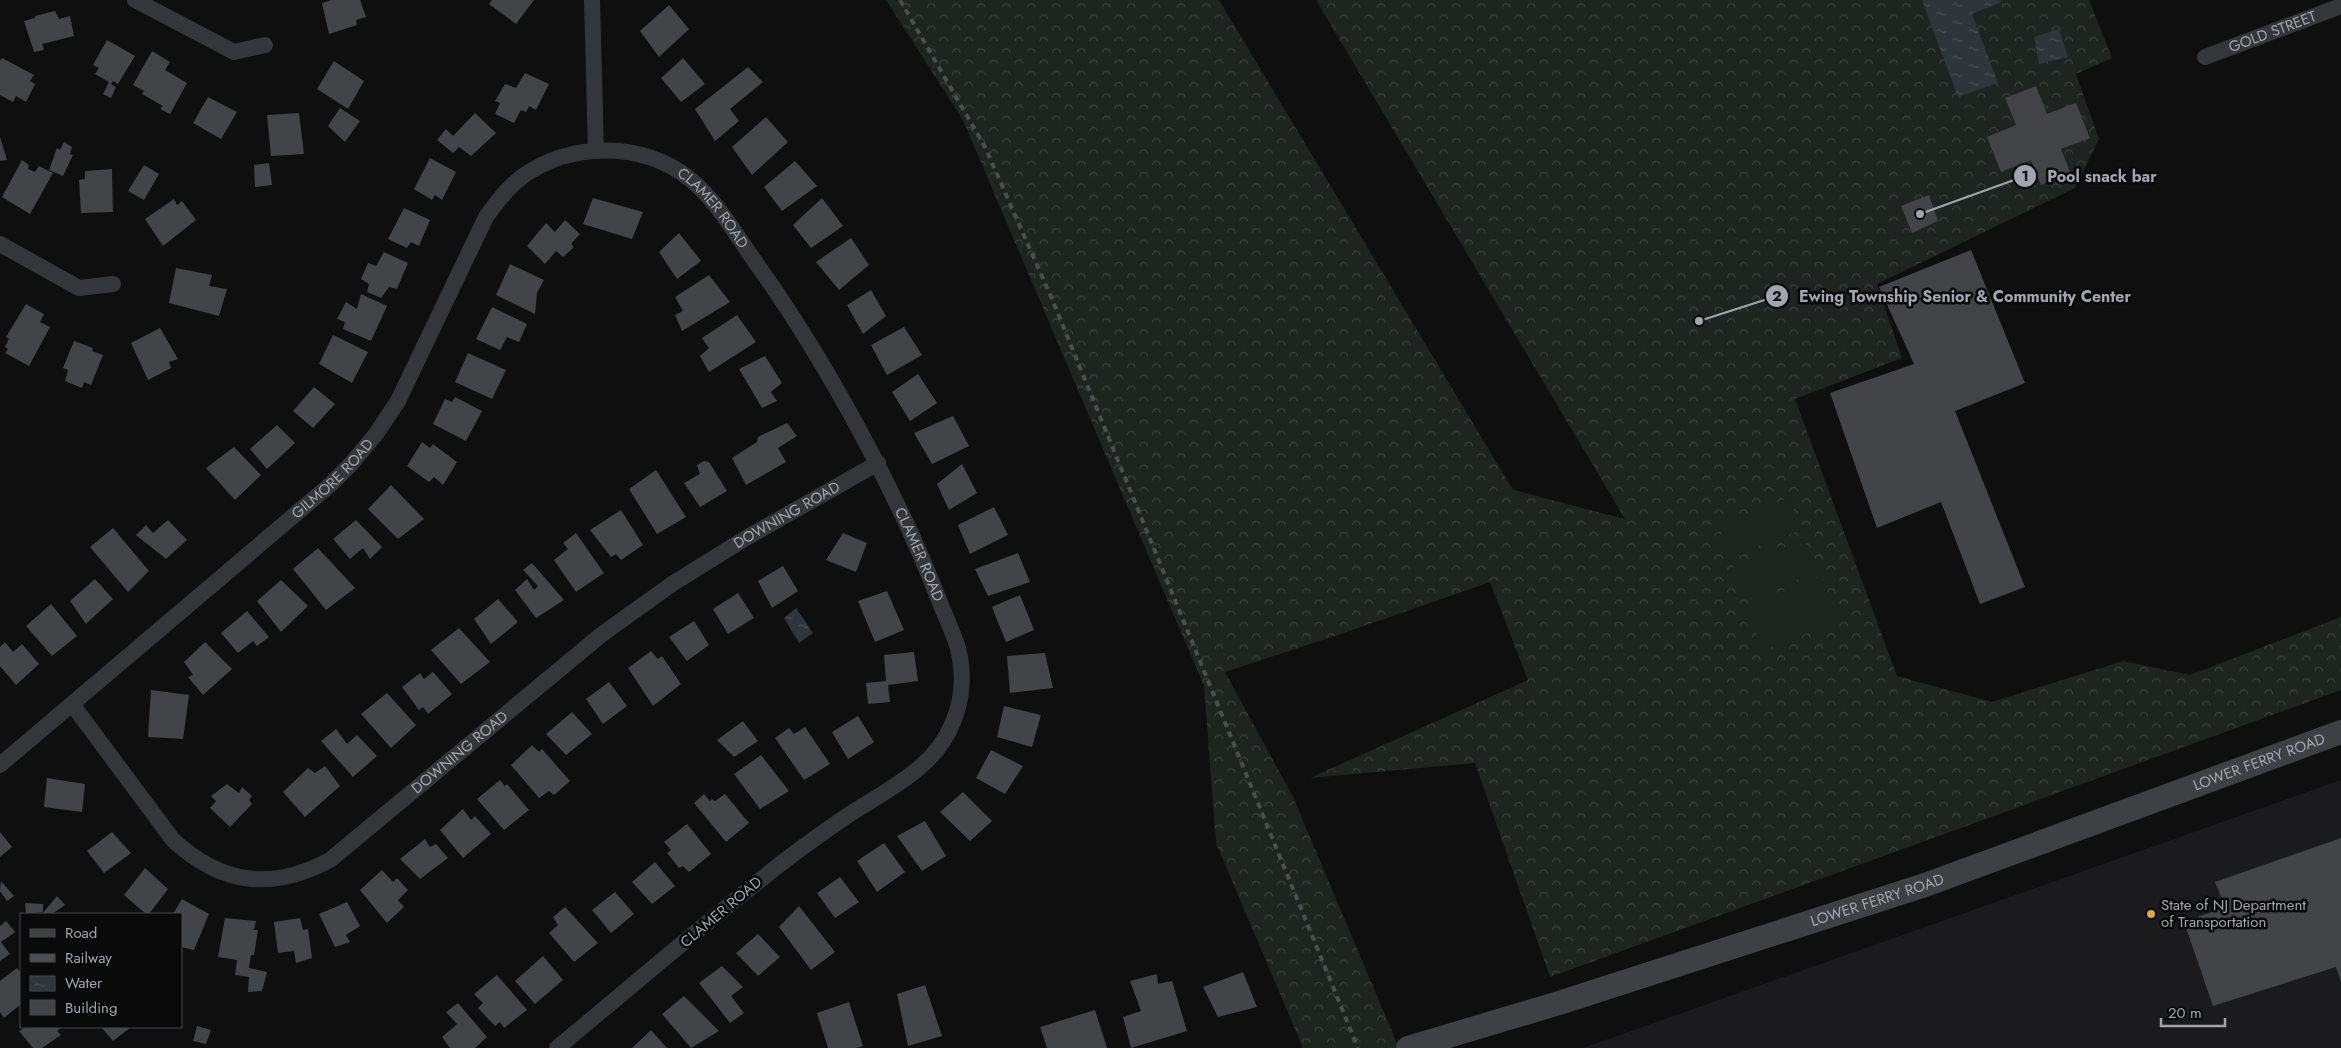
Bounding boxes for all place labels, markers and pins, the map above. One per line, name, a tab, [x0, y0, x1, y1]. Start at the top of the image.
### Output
callout: Pool snack bar	[2012, 160, 2167, 191]
callout: Ewing Township Senior & Community Center	[1764, 281, 2141, 312]
place label: State of NJ Department of Transportation	[2161, 894, 2306, 933]
marker: State of NJ Department of Transportation	[2145, 908, 2157, 920]

